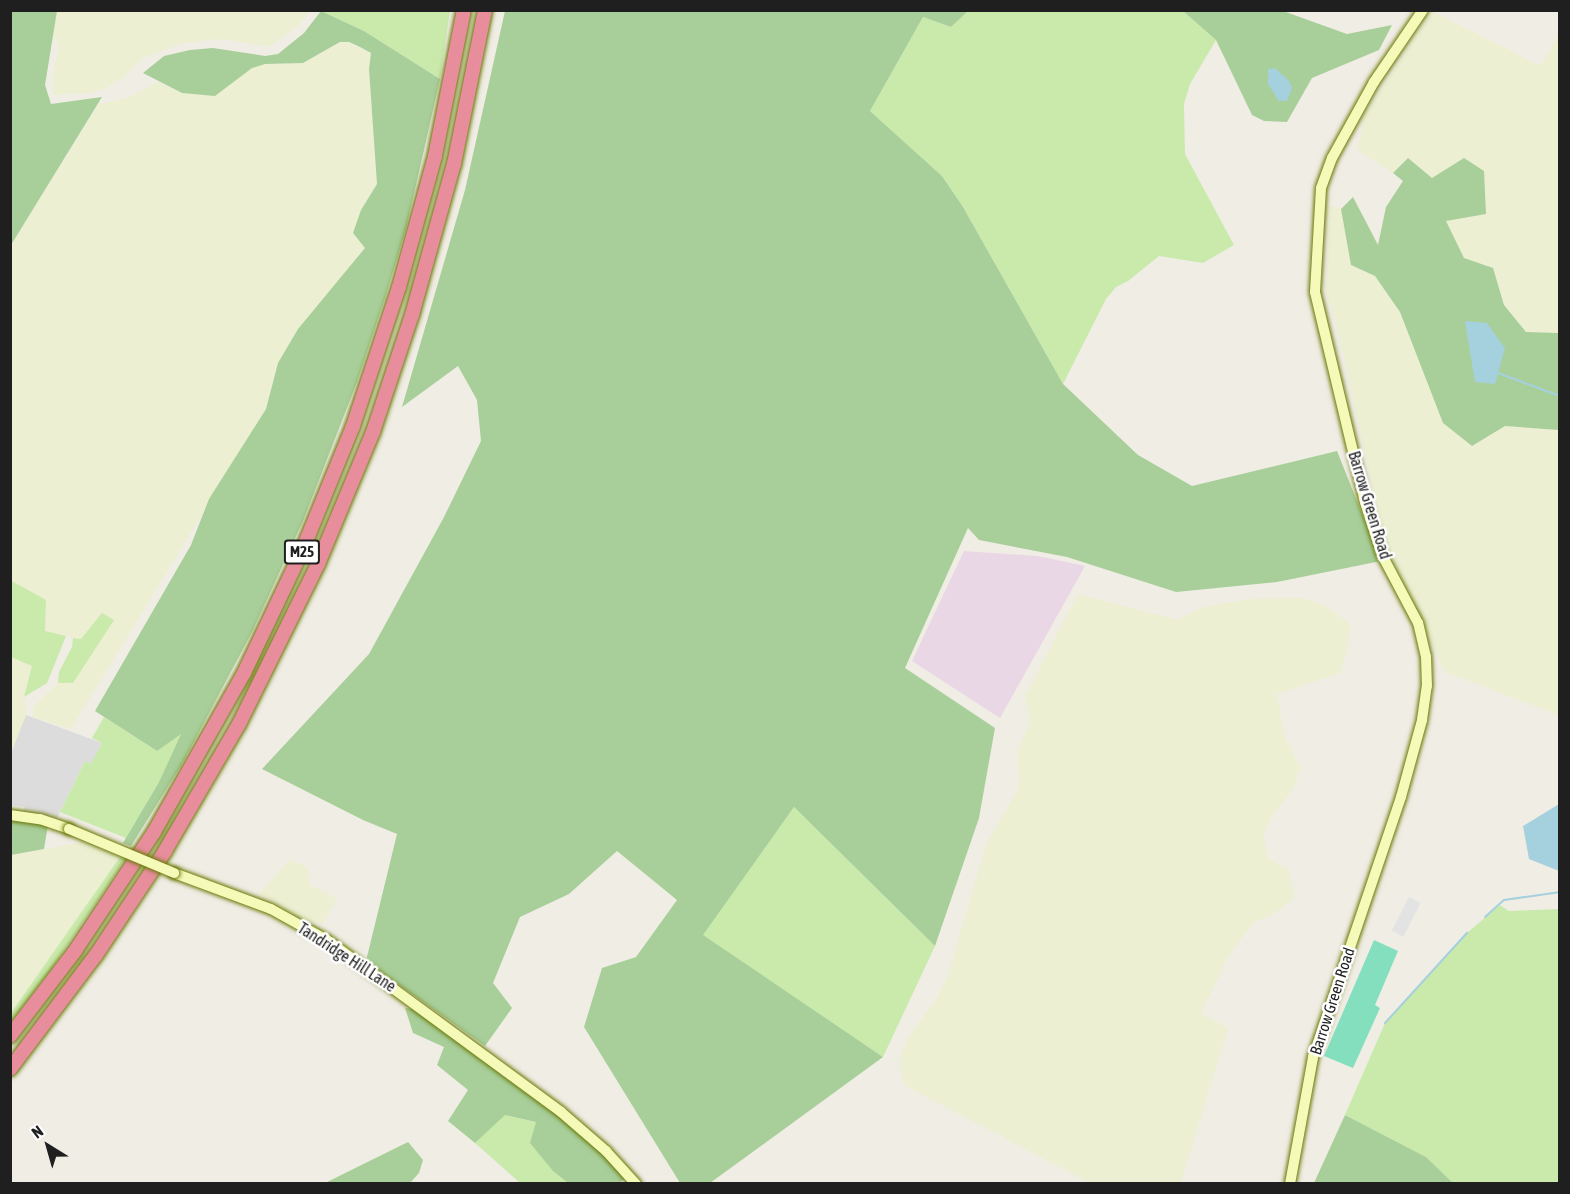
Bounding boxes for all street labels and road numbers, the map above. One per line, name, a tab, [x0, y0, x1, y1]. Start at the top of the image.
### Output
street label: Barrow Green Road	[1344, 449, 1396, 561]
road number: M25	[282, 540, 322, 564]
street label: Tandridge Hill Lane	[294, 918, 400, 996]
street label: Barrow Green Road	[1306, 945, 1358, 1057]

